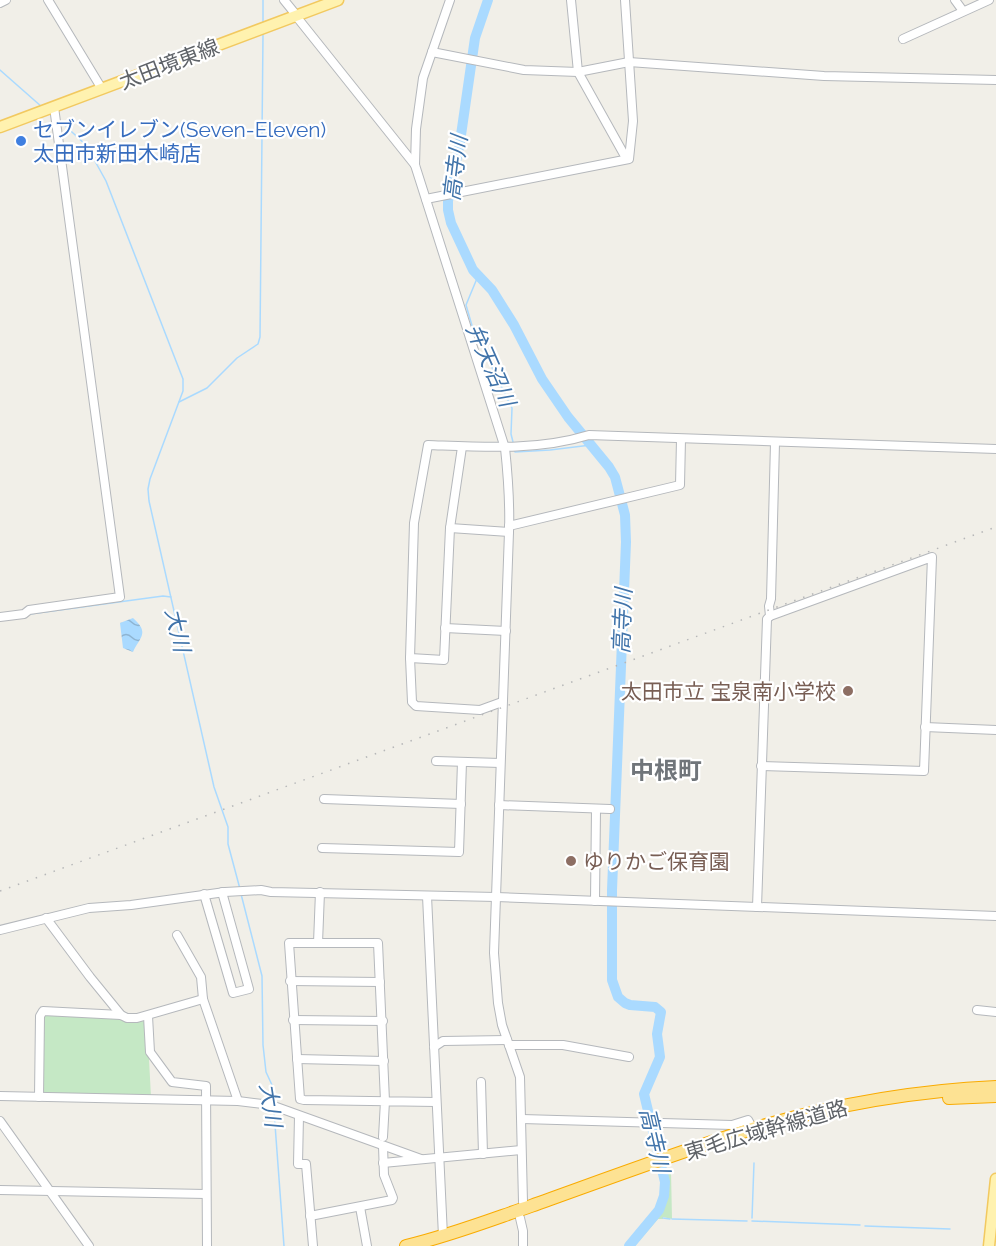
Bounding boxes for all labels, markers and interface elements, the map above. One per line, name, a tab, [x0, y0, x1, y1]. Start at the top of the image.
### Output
street label: 太田境東線	[116, 34, 222, 94]
place label: セブンイレブン(Seven-Eleven) 太田市新田木崎店	[33, 117, 326, 166]
water label: 高寺川	[438, 132, 472, 202]
marker: セブンイレブン(Seven-Eleven) 太田市新田木崎店	[14, 134, 28, 148]
water label: 弁天沼川	[461, 320, 522, 412]
water label: 高寺川	[608, 586, 636, 654]
water label: 大川	[160, 606, 196, 656]
place label: 太田市立 宝泉南小学校	[621, 679, 836, 704]
marker: 太田市立 宝泉南小学校	[841, 684, 855, 698]
district label: 中根町	[630, 756, 702, 785]
place label: ゆりかご保育園	[583, 849, 730, 874]
marker: ゆりかご保育園	[564, 854, 578, 868]
water label: 大川	[255, 1081, 288, 1131]
street label: 東毛広域幹線道路	[682, 1095, 850, 1165]
water label: 高寺川	[635, 1105, 676, 1177]

